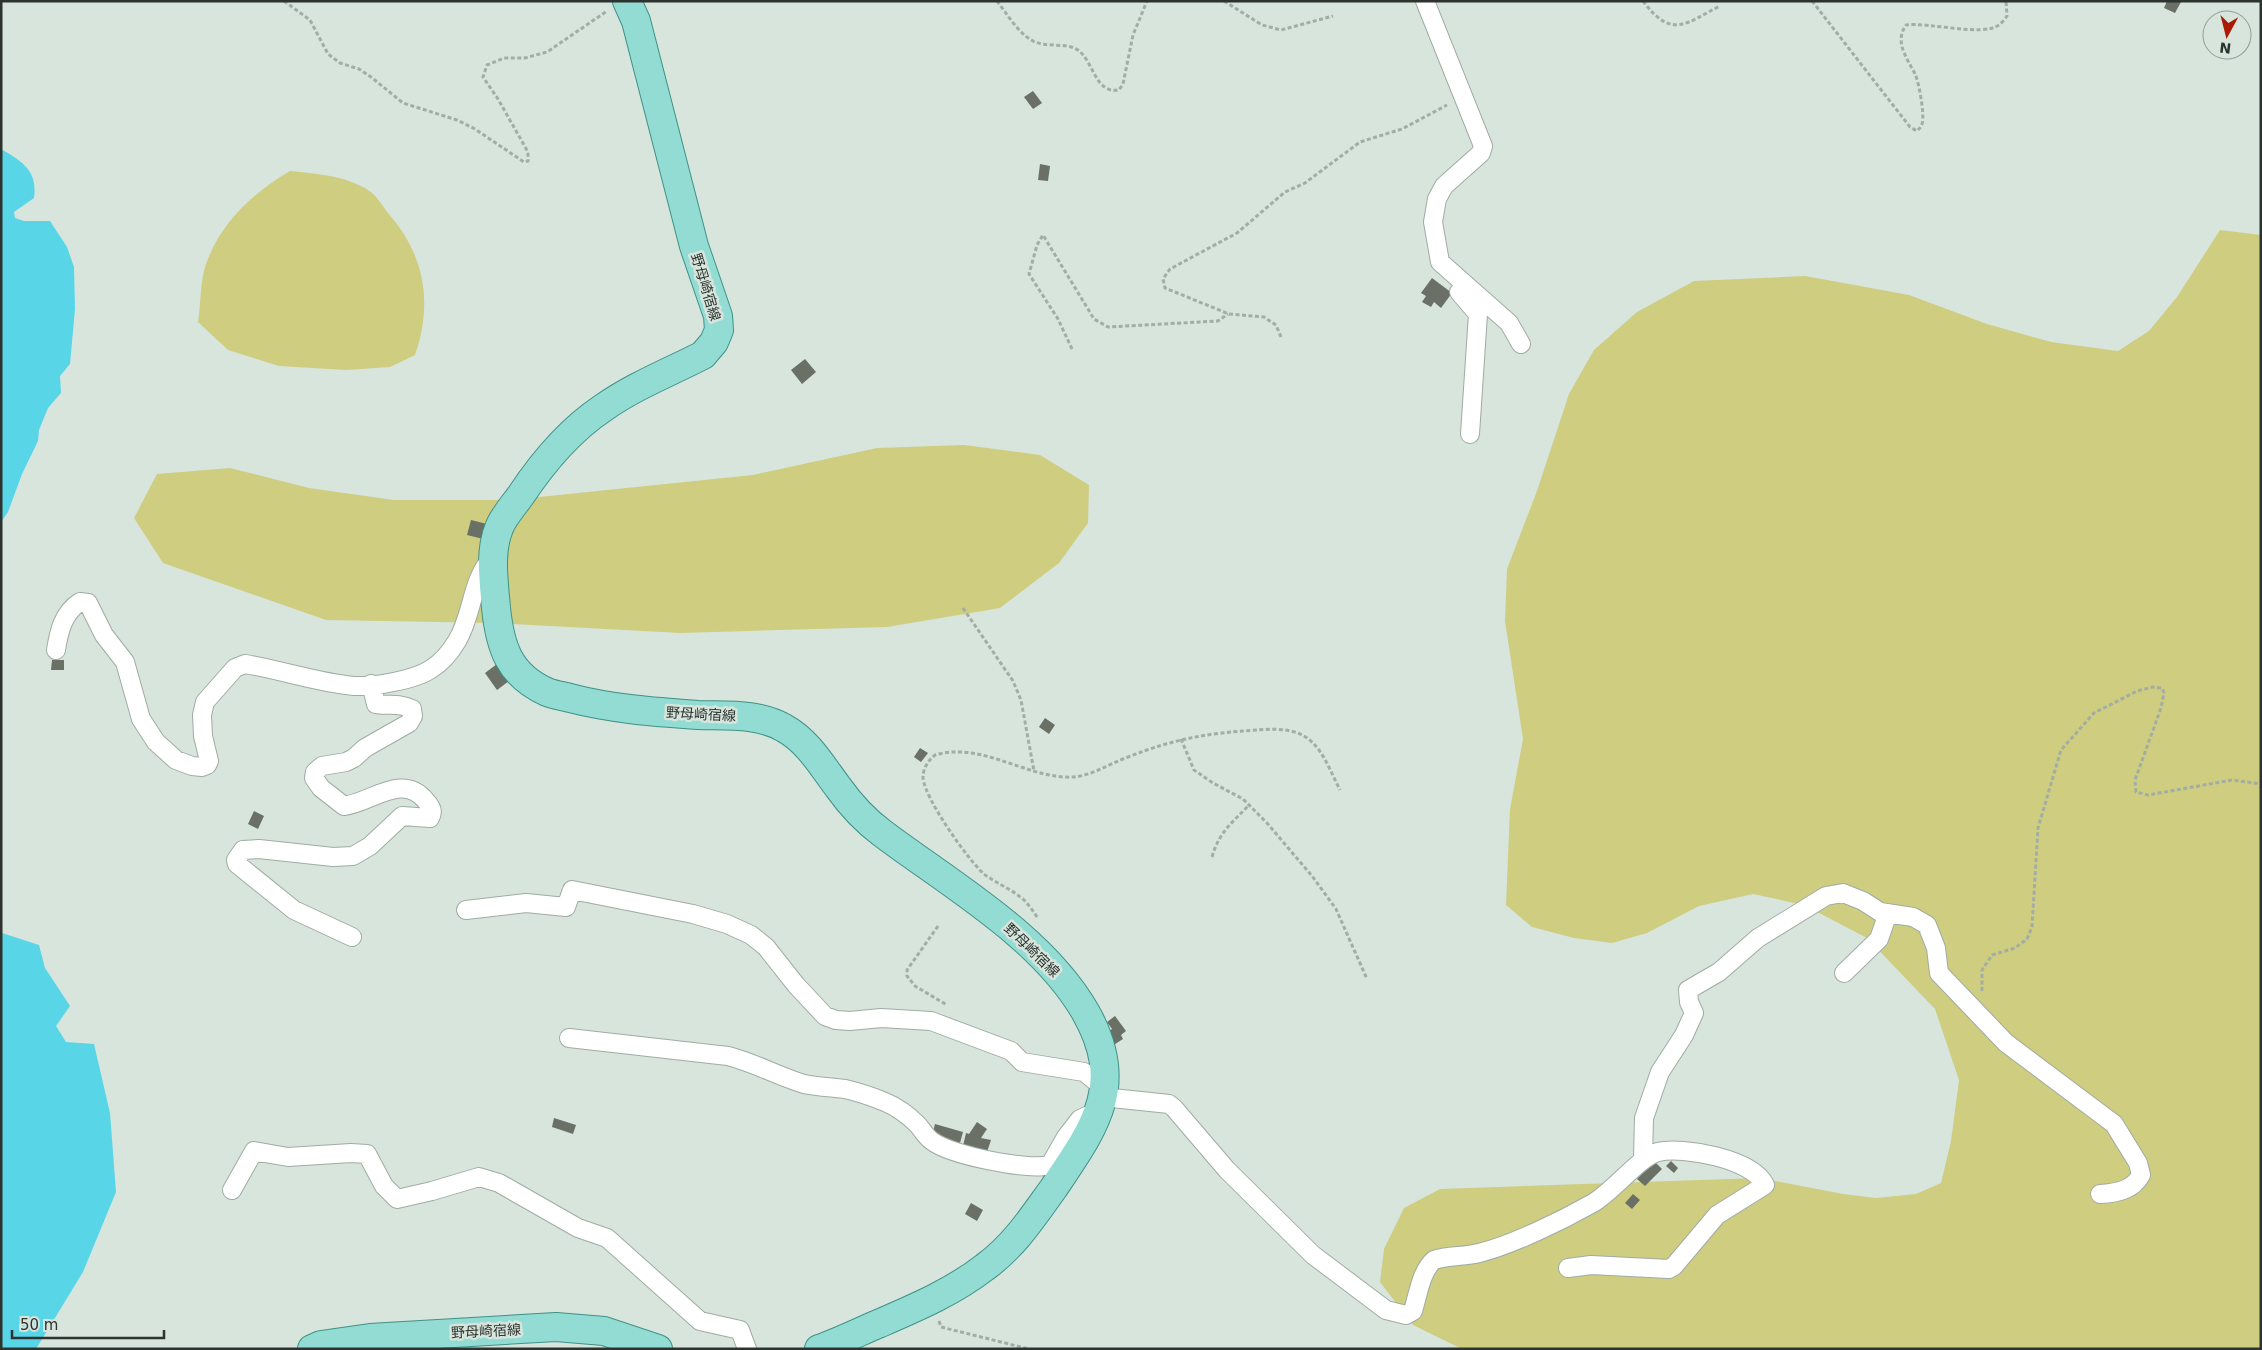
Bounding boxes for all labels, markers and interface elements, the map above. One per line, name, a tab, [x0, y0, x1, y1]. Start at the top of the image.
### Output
north arrow	[2202, 10, 2252, 60]
text: N	[2219, 39, 2232, 57]
street label: 野母崎宿線	[688, 251, 724, 323]
street label: 野母崎宿線	[666, 704, 736, 724]
street label: 野母崎宿線	[1001, 920, 1063, 980]
scale bar	[12, 1308, 165, 1340]
text: 50 m	[20, 1316, 58, 1334]
street label: 野母崎宿線	[451, 1321, 521, 1341]

